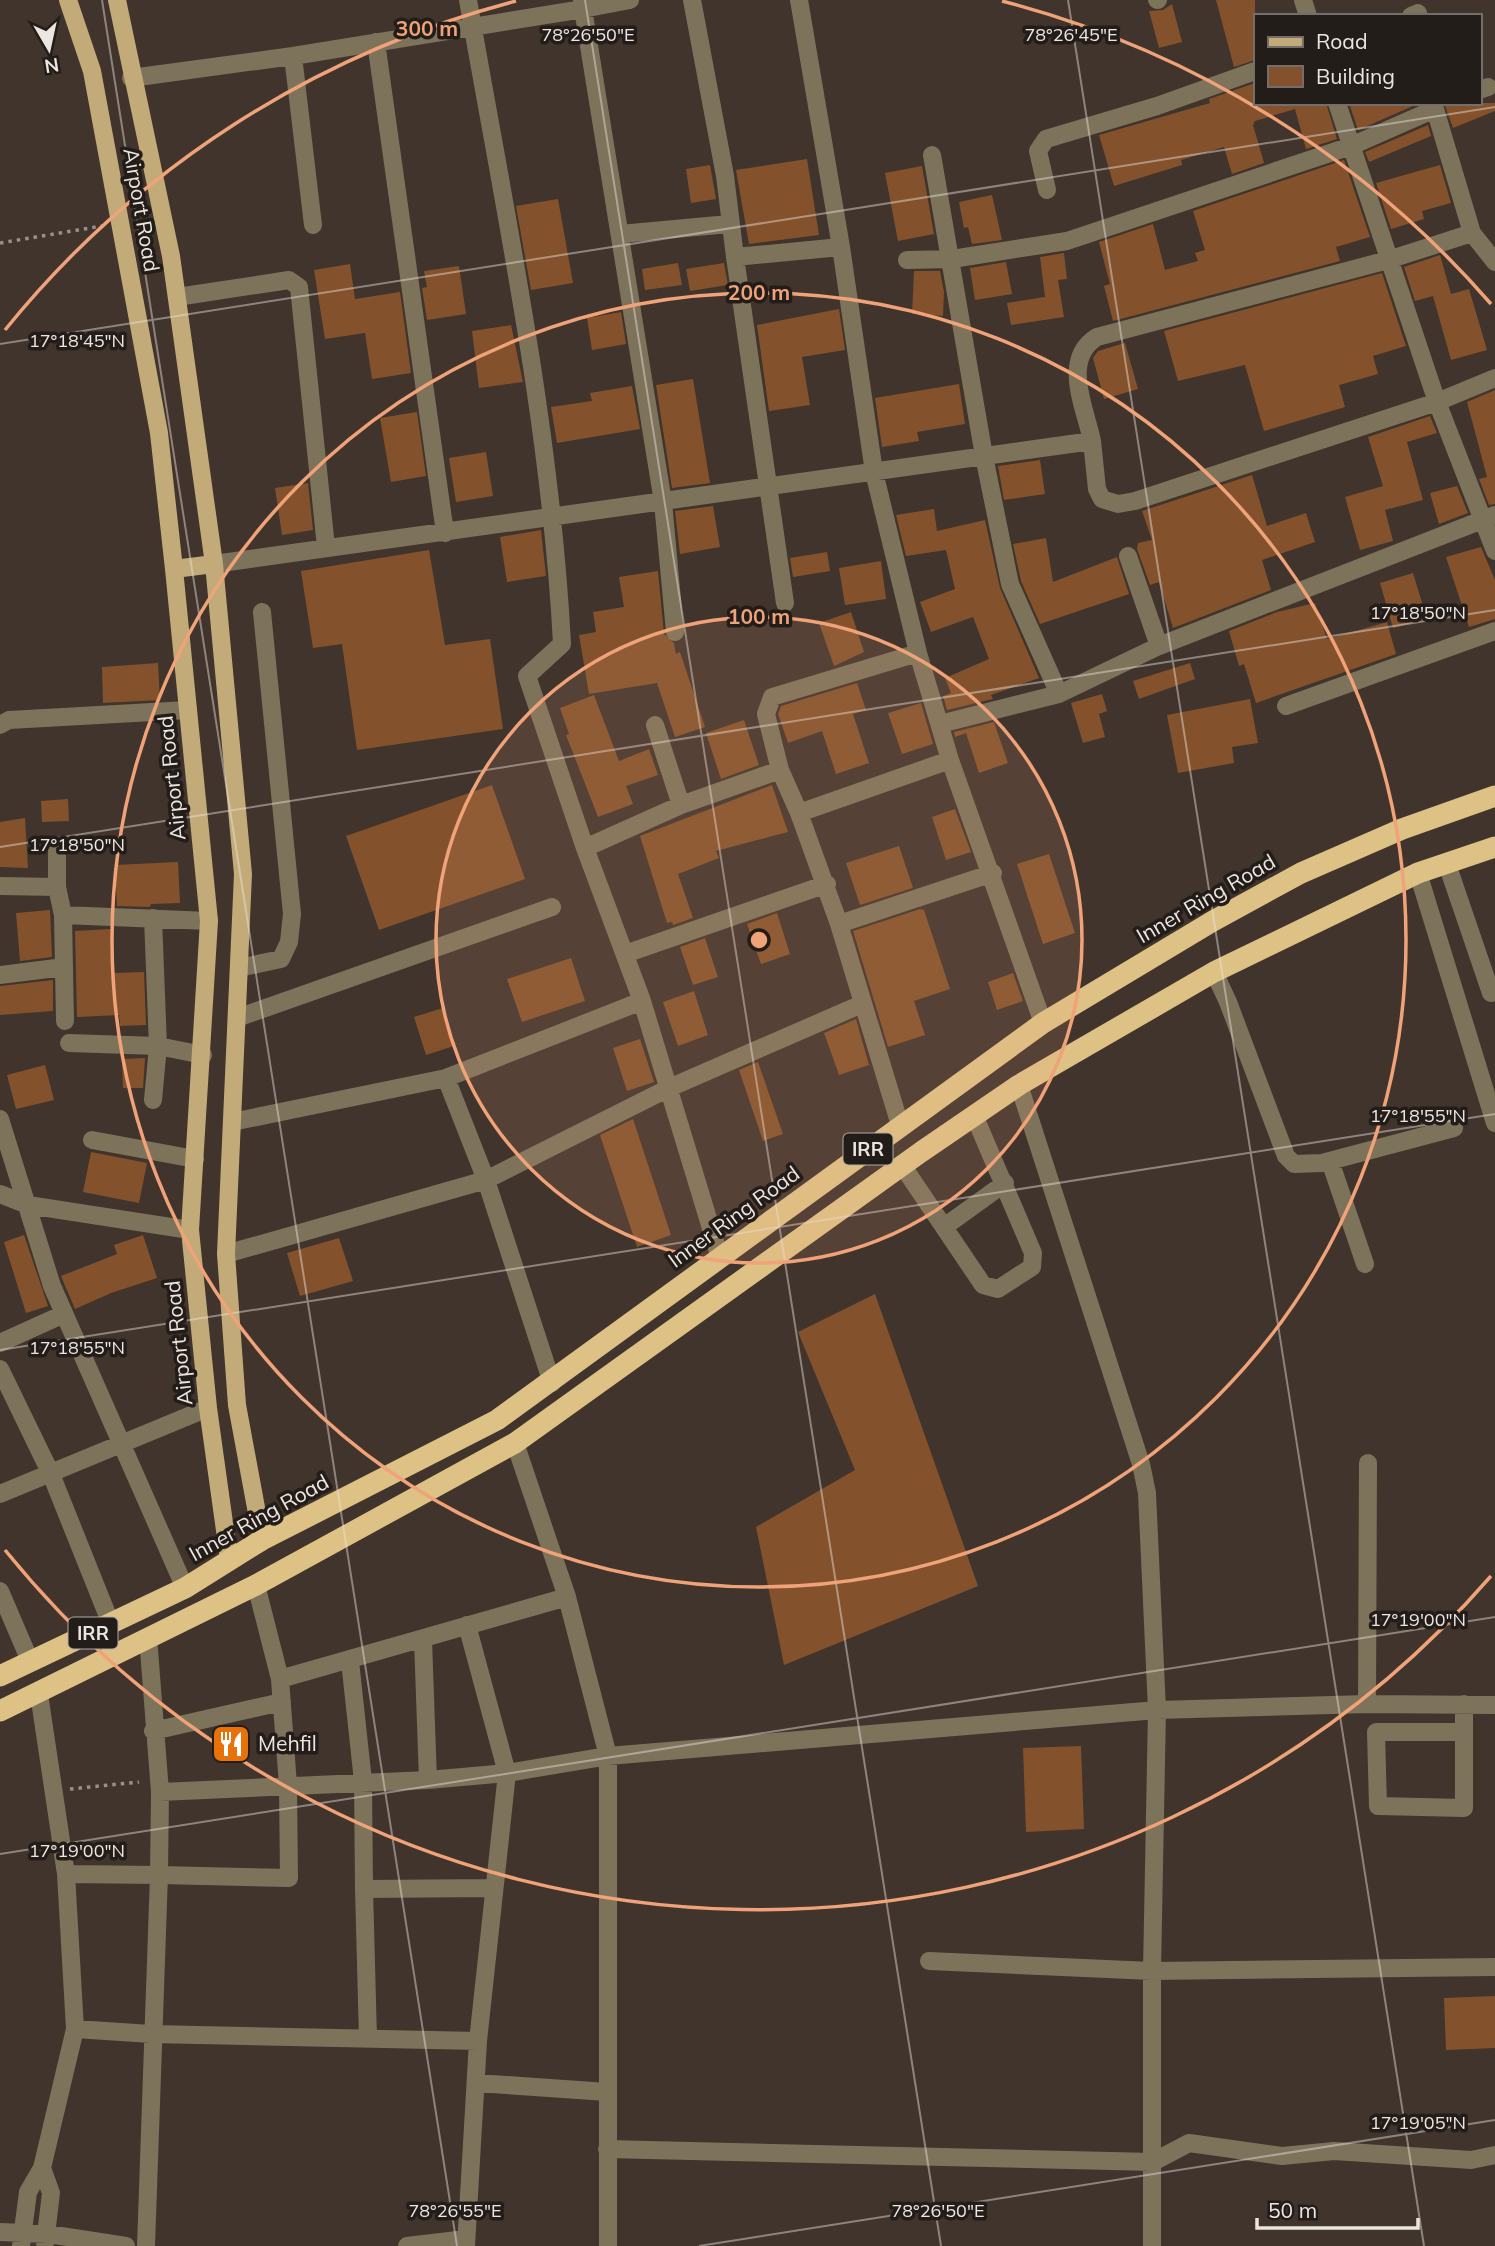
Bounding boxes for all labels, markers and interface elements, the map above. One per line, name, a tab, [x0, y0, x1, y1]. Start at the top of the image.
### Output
north arrow	[14, 14, 84, 84]
legend	[1254, 14, 1481, 105]
text: 300 m	[396, 15, 458, 41]
text: 78°26'50"E	[541, 23, 635, 46]
text: 78°26'45"E	[1024, 23, 1118, 46]
text: Road	[1316, 28, 1367, 54]
text: N	[43, 53, 61, 79]
text: Building	[1316, 63, 1395, 89]
street label: Airport Road	[118, 146, 166, 274]
text: 200 m	[728, 279, 790, 305]
text: 17°18'45"N	[29, 329, 125, 352]
text: 17°18'50"N	[1370, 601, 1466, 624]
text: 100 m	[728, 603, 790, 629]
street label: Airport Road	[152, 715, 190, 842]
text: 17°18'50"N	[29, 833, 125, 856]
street label: Inner Ring Road	[1131, 848, 1280, 948]
centre of rings	[747, 928, 771, 952]
text: 17°18'55"N	[1370, 1104, 1466, 1127]
road number: IRR	[844, 1134, 892, 1164]
street label: Inner Ring Road	[663, 1160, 804, 1273]
street label: Airport Road	[159, 1280, 197, 1407]
text: 17°18'55"N	[29, 1336, 125, 1359]
street label: Inner Ring Road	[184, 1468, 333, 1566]
text: 17°19'00"N	[1370, 1608, 1466, 1631]
road number: IRR	[68, 1618, 118, 1648]
restaurant icon: Mehfil	[210, 1723, 252, 1765]
place label: Mehfil	[258, 1730, 317, 1756]
text: 17°19'00"N	[29, 1839, 125, 1862]
text: 17°19'05"N	[1370, 2111, 1466, 2134]
scale bar	[1257, 2186, 1418, 2230]
text: 50 m	[1268, 2197, 1317, 2223]
text: 78°26'55"E	[408, 2199, 502, 2222]
text: 78°26'50"E	[891, 2199, 985, 2222]

